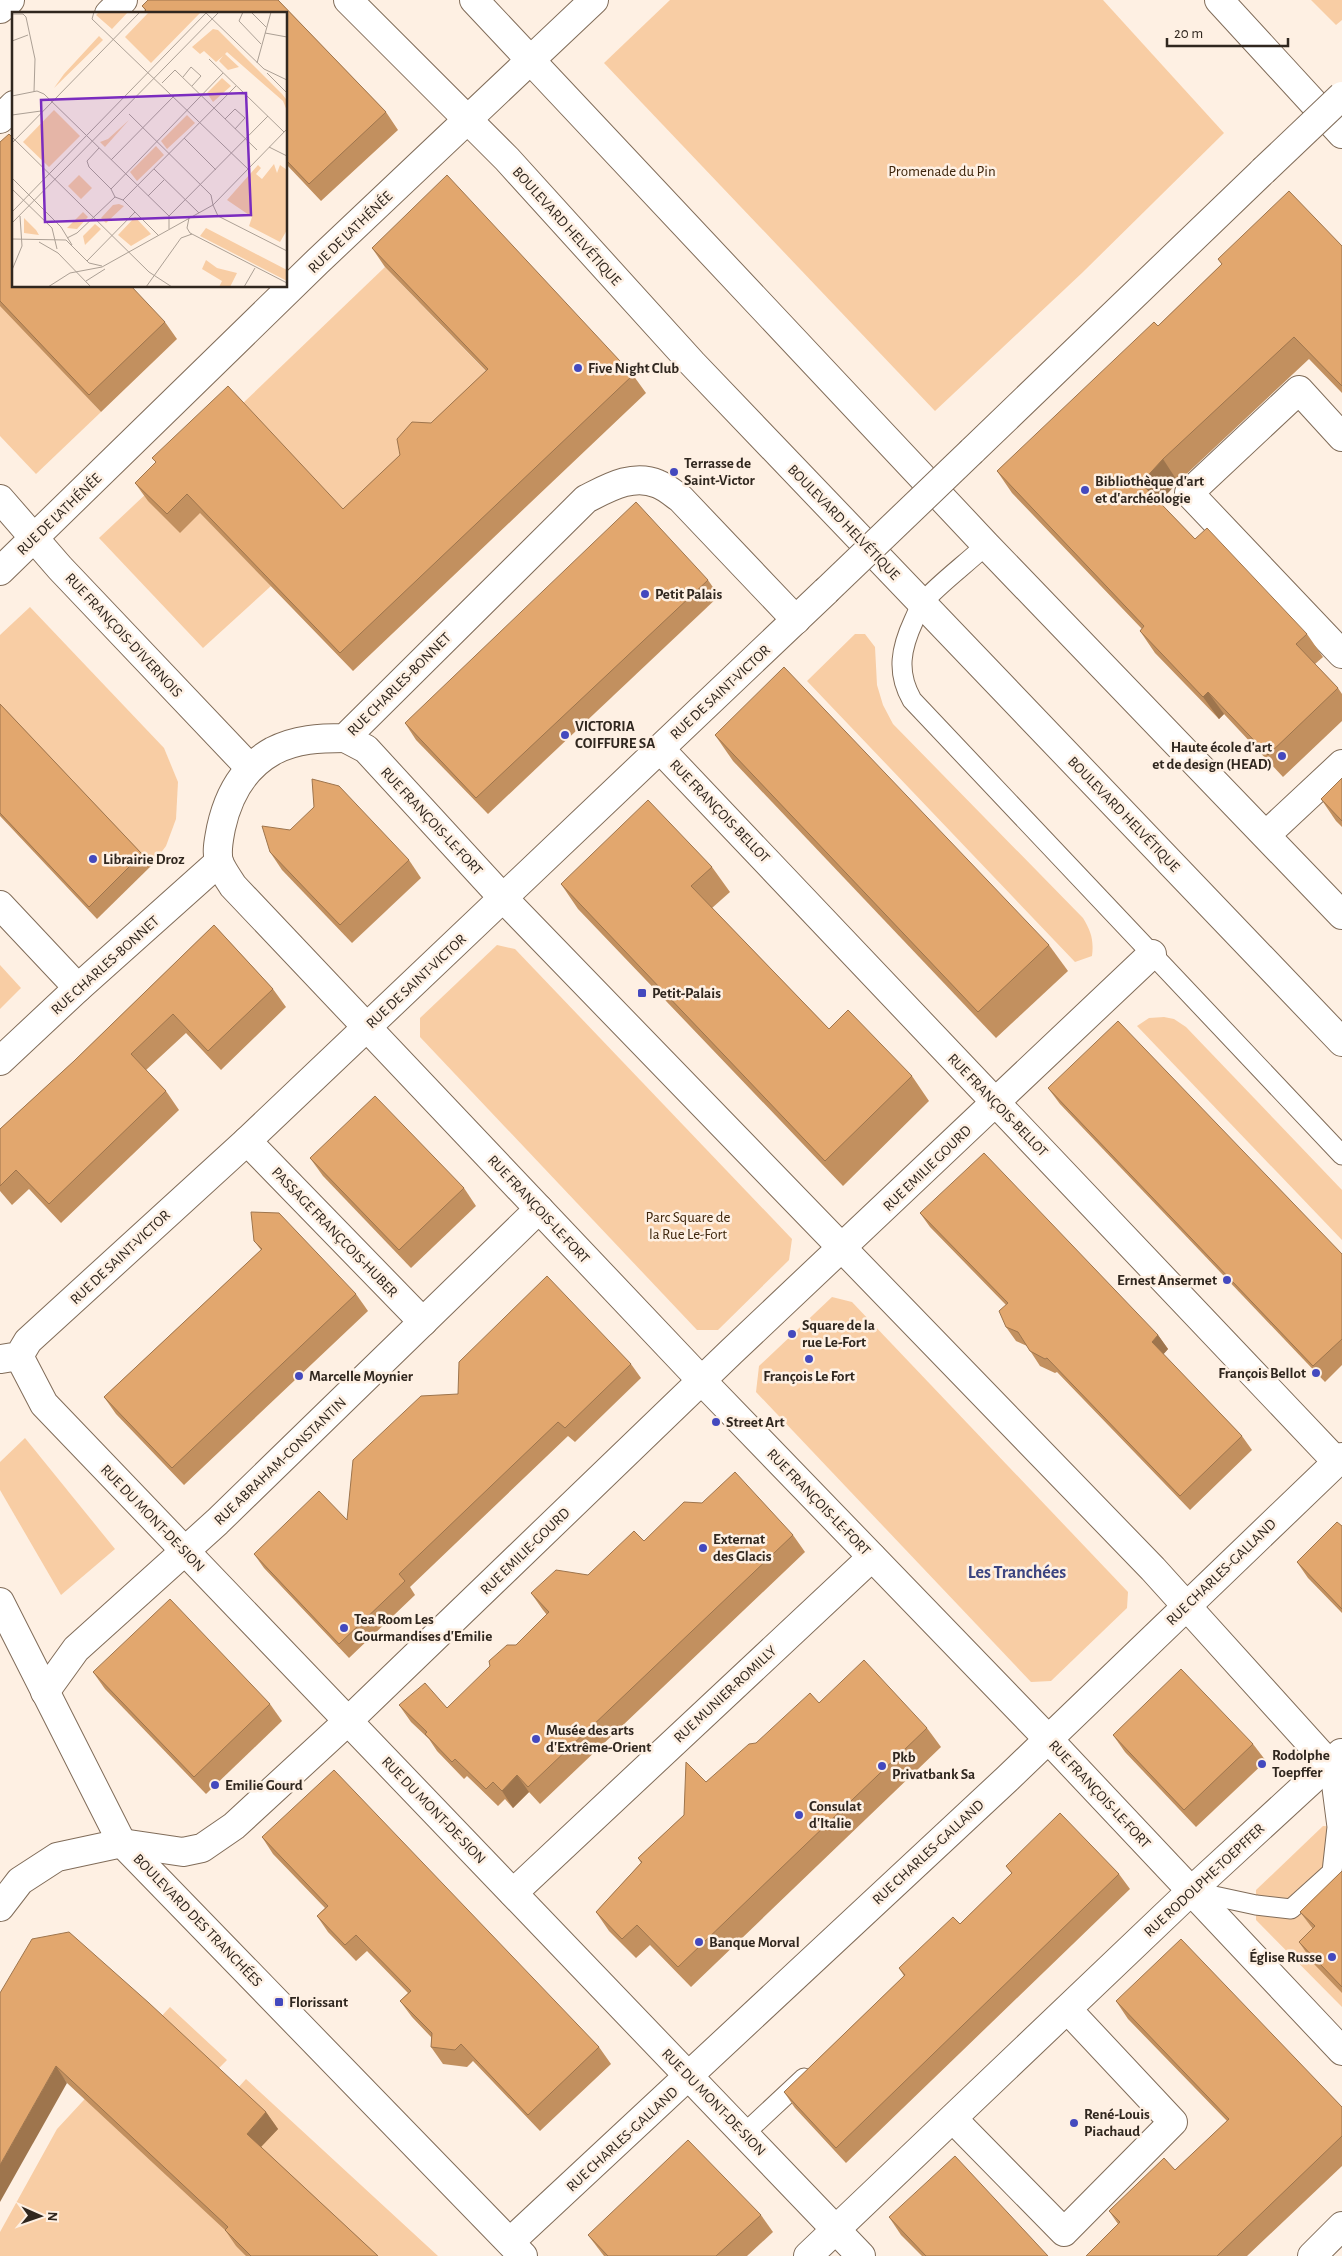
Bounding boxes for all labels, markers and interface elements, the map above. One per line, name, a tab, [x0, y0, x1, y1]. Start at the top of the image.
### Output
inset map	[12, 12, 288, 288]
scale bar	[1167, 15, 1288, 47]
text: 20 m	[1174, 26, 1203, 41]
street label: BOULEVARD HELVÉTIQUE	[510, 163, 625, 288]
park label: Promenade du Pin	[888, 164, 996, 179]
street label: RUE DE L'ATHÉNÉE	[304, 187, 395, 276]
place label: Five Night Club	[588, 361, 679, 376]
marker: Five Night Club	[572, 362, 584, 374]
place label: Terrasse de Saint-Victor	[684, 456, 756, 488]
street label: BOULEVARD HELVÉTIQUE	[785, 460, 904, 583]
marker: Terrasse de Saint-Victor	[668, 466, 680, 478]
street label: RUE DE L'ATHÉNÉE	[13, 469, 104, 558]
place label: Bibliothèque d'art et d'archéologie	[1095, 474, 1204, 506]
marker: Bibliothèque d'art et d'archéologie	[1079, 484, 1091, 496]
street label: RUE FRANÇOIS-D'IVERNOIS	[62, 570, 185, 700]
place label: Petit Palais	[655, 587, 722, 602]
marker: Petit Palais	[639, 588, 651, 600]
street label: RUE CHARLES-BONNET	[345, 629, 454, 739]
street label: RUE DE SAINT-VICTOR	[667, 642, 773, 742]
place label: VICTORIA COIFFURE SA	[575, 719, 655, 751]
marker: VICTORIA COIFFURE SA	[559, 729, 571, 741]
place label: Haute école d'art et de design (HEAD)	[1152, 740, 1272, 772]
marker: Haute école d'art et de design (HEAD)	[1276, 750, 1288, 762]
street label: BOULEVARD HELVÉTIQUE	[1065, 752, 1184, 875]
street label: RUE FRANÇOIS-BELLOT	[667, 757, 773, 866]
street label: RUE FRANÇOIS-LE-FORT	[378, 764, 486, 879]
place label: Librairie Droz	[103, 852, 185, 867]
marker: Librairie Droz	[87, 853, 99, 865]
street label: RUE CHARLES-BONNET	[48, 913, 163, 1018]
street label: RUE DE SAINT-VICTOR	[363, 931, 469, 1031]
place label: Petit-Palais	[652, 986, 721, 1001]
marker: Petit-Palais	[636, 987, 648, 999]
street label: RUE FRANÇOIS-BELLOT	[945, 1051, 1051, 1160]
street label: RUE EMILIE GOURD	[880, 1122, 975, 1214]
street label: RUE FRANÇOIS-LE-FORT	[485, 1152, 593, 1267]
street label: PASSAGE FRANÇCOIS-HUBER	[269, 1164, 401, 1300]
street label: RUE DE SAINT-VICTOR	[67, 1207, 173, 1307]
park label: Parc Square de la Rue Le-Fort	[645, 1210, 731, 1242]
place label: Ernest Ansermet	[1117, 1273, 1217, 1288]
marker: Ernest Ansermet	[1221, 1274, 1233, 1286]
place label: Square de la rue Le-Fort	[802, 1318, 875, 1350]
marker: Square de la rue Le-Fort	[786, 1328, 798, 1340]
marker: François Le Fort	[803, 1353, 815, 1365]
place label: François Bellot	[1218, 1366, 1306, 1381]
marker: François Bellot	[1310, 1367, 1322, 1379]
place label: Marcelle Moynier	[309, 1369, 414, 1384]
place label: François Le Fort	[763, 1369, 855, 1384]
marker: Marcelle Moynier	[293, 1370, 305, 1382]
street label: RUE ABRAHAM-CONSTANTIN	[211, 1394, 349, 1528]
place label: Street Art	[726, 1415, 785, 1430]
marker: Street Art	[710, 1416, 722, 1428]
street label: RUE FRANÇOIS-LE-FORT	[764, 1446, 874, 1559]
street label: RUE DU MONT-DE-SION	[98, 1462, 207, 1575]
street label: RUE EMILIE-GOURD	[478, 1505, 573, 1598]
street label: RUE CHARLES-GALLAND	[1164, 1516, 1279, 1629]
place label: Externat des Glacis	[713, 1532, 772, 1564]
marker: Externat des Glacis	[697, 1542, 709, 1554]
district label: Les Tranchées	[968, 1564, 1066, 1582]
place label: Tea Room Les Gourmandises d'Emilie	[354, 1612, 492, 1644]
marker: Tea Room Les Gourmandises d'Emilie	[338, 1622, 350, 1634]
street label: RUE MUNIER-ROMILLY	[671, 1643, 780, 1746]
place label: Musée des arts d'Extrême-Orient	[546, 1723, 651, 1755]
marker: Musée des arts d'Extrême-Orient	[530, 1733, 542, 1745]
street label: RUE FRANÇOIS-LE-FORT	[1046, 1737, 1154, 1852]
place label: Rodolphe Toepffer	[1272, 1748, 1330, 1780]
place label: Pkb Privatbank Sa	[892, 1750, 975, 1782]
street label: RUE DU MONT-DE-SION	[379, 1754, 488, 1867]
marker: Rodolphe Toepffer	[1256, 1758, 1268, 1770]
marker: Pkb Privatbank Sa	[876, 1760, 888, 1772]
place label: Emilie Gourd	[225, 1778, 303, 1793]
marker: Emilie Gourd	[209, 1779, 221, 1791]
street label: RUE CHARLES-GALLAND	[870, 1797, 987, 1908]
place label: Consulat d'Italie	[809, 1799, 862, 1831]
marker: Consulat d'Italie	[793, 1809, 805, 1821]
street label: RUE RODOLPHE-TOEPFFER	[1141, 1821, 1267, 1940]
street label: BOULEVARD DES TRANCHÉES	[130, 1850, 266, 1990]
place label: Banque Morval	[709, 1935, 800, 1950]
marker: Banque Morval	[693, 1936, 705, 1948]
place label: Église Russe	[1249, 1948, 1322, 1965]
marker: Église Russe	[1326, 1951, 1338, 1963]
place label: Florissant	[289, 1995, 348, 2010]
marker: Florissant	[273, 1996, 285, 2008]
street label: RUE DU MONT-DE-SION	[659, 2046, 768, 2159]
street label: RUE CHARLES-GALLAND	[564, 2084, 681, 2195]
place label: René-Louis Piachaud	[1084, 2107, 1150, 2139]
marker: René-Louis Piachaud	[1068, 2117, 1080, 2129]
north arrow	[15, 2191, 65, 2241]
text: N	[45, 2211, 59, 2222]

